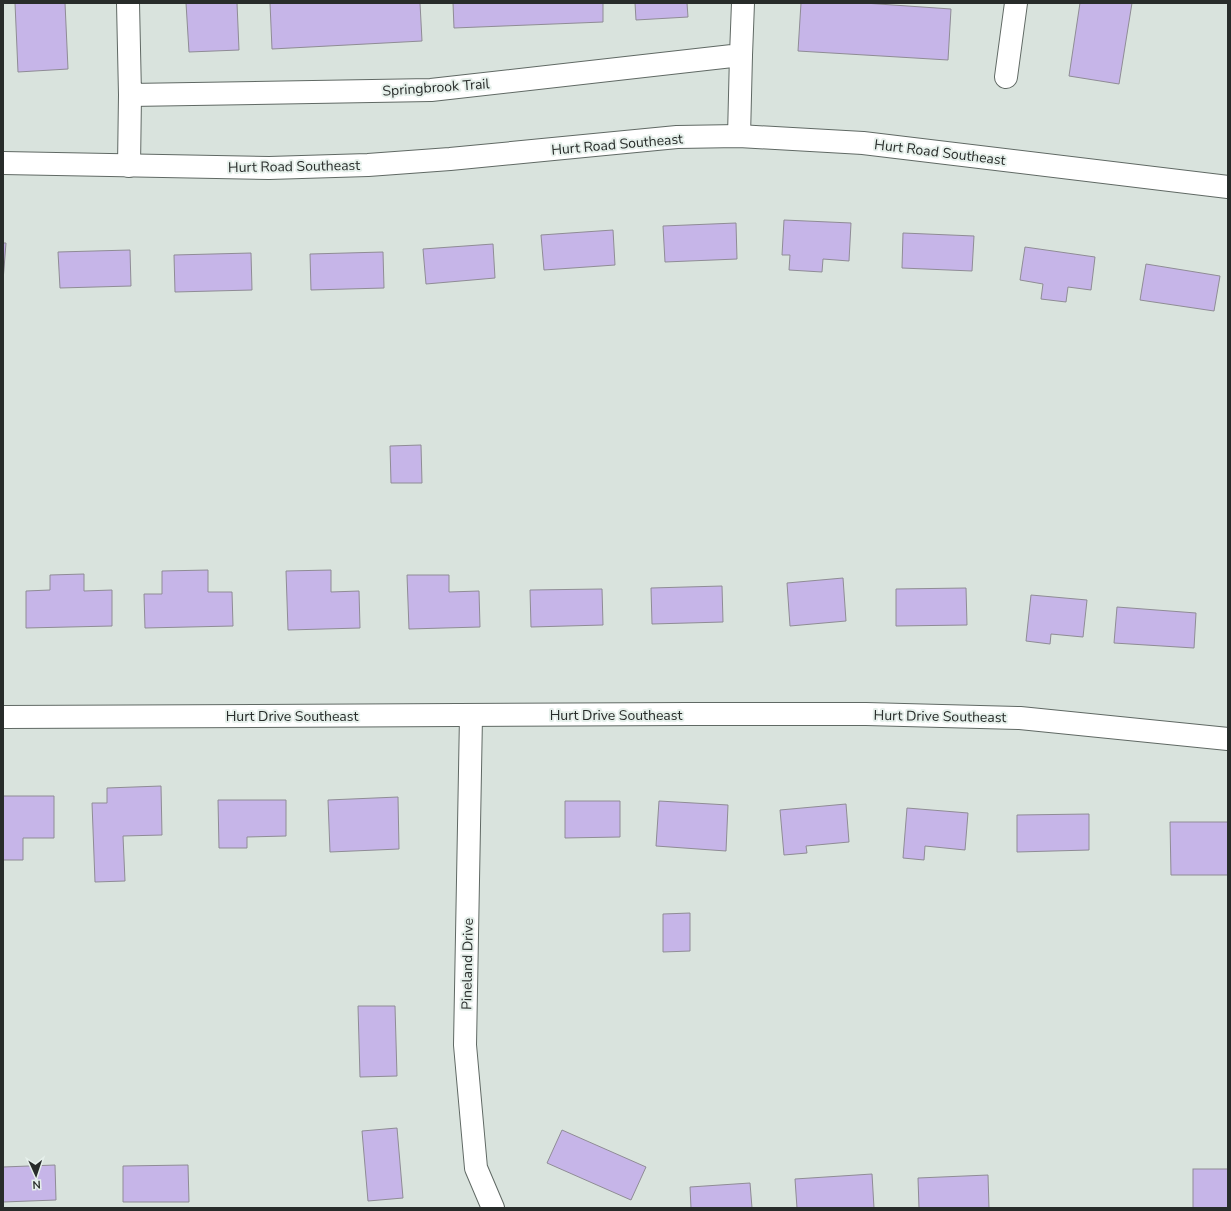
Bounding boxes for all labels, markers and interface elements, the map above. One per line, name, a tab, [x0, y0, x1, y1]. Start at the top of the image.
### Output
street label: Springbrook Trail	[382, 74, 491, 101]
street label: Hurt Road Southeast	[550, 129, 684, 160]
street label: Hurt Road Southeast	[873, 135, 1007, 170]
street label: Hurt Road Southeast	[228, 156, 360, 177]
street label: Hurt Drive Southeast	[550, 706, 682, 725]
street label: Hurt Drive Southeast	[873, 706, 1007, 727]
street label: Hurt Drive Southeast	[226, 707, 358, 726]
street label: Pineland Drive	[457, 918, 478, 1010]
north arrow	[16, 1155, 56, 1195]
text: N	[32, 1177, 41, 1192]

